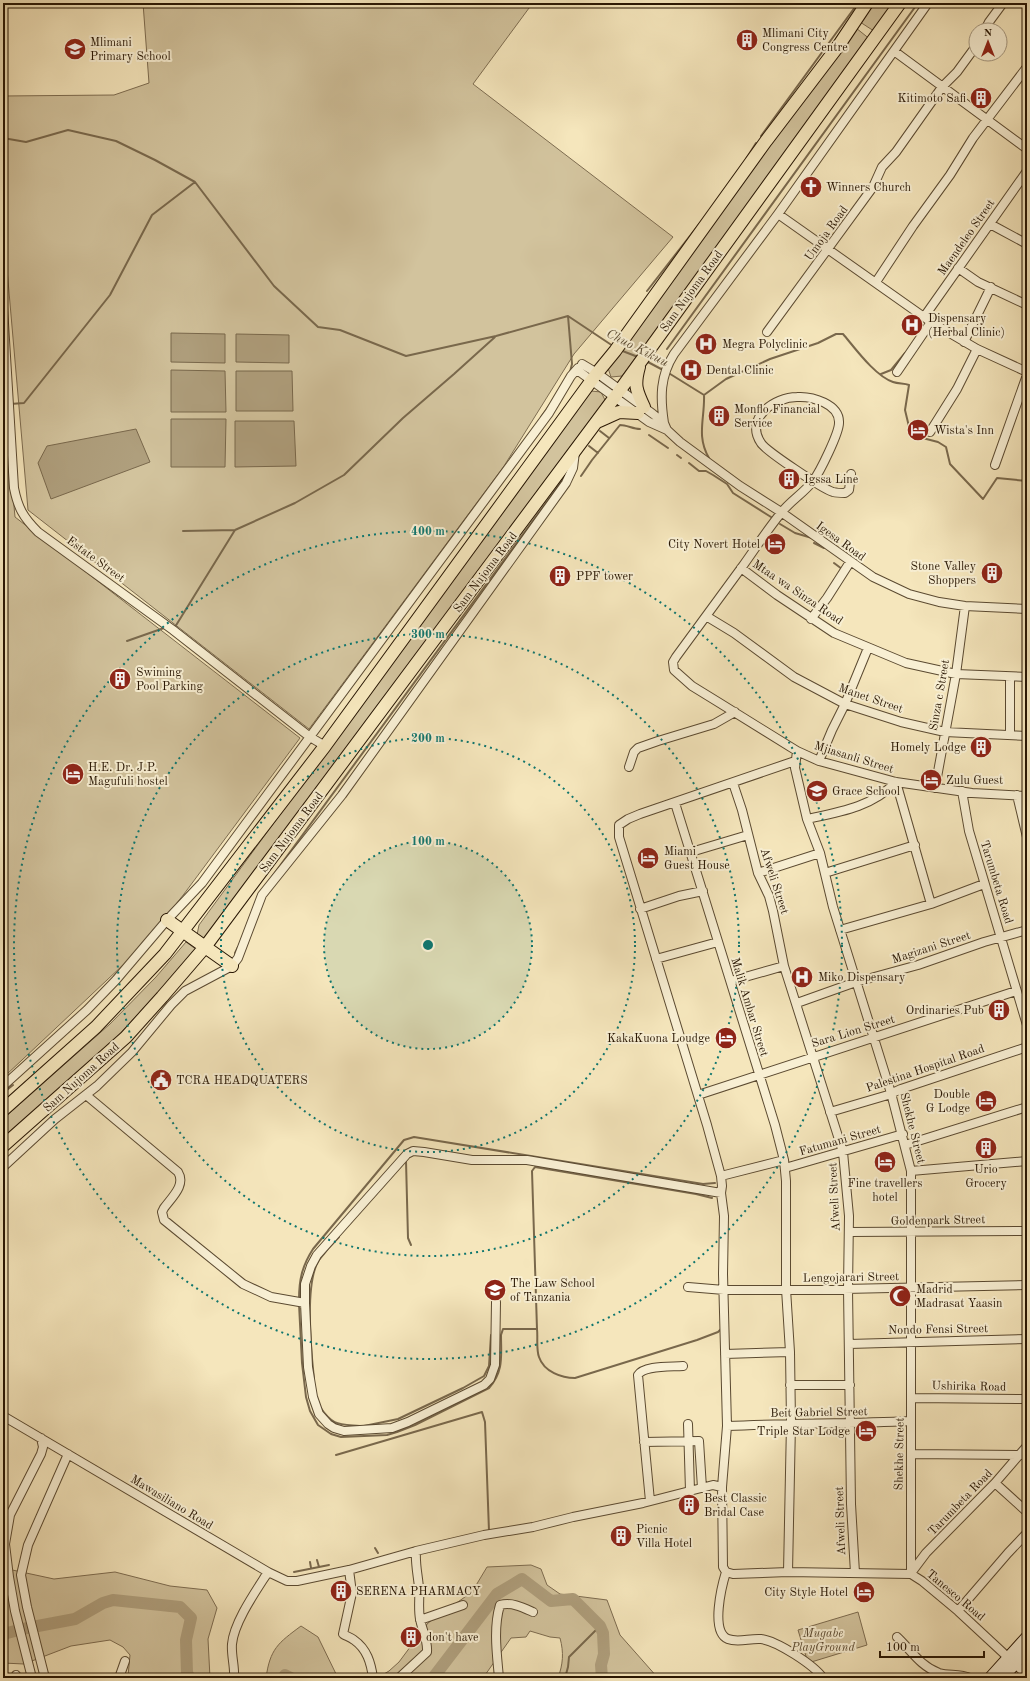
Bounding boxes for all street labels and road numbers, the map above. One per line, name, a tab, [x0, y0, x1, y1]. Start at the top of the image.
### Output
street label: Maendeleo Street	[936, 197, 997, 278]
street label: Umoja Road	[803, 204, 851, 263]
street label: Sam Nujoma Road	[658, 249, 725, 334]
street label: Igesa Road	[813, 520, 867, 564]
street label: Sam Nujoma Road	[452, 530, 520, 615]
street label: Estate Street	[64, 535, 127, 585]
street label: Mtaa wa Sinza Road	[750, 558, 845, 627]
street label: Sinza c Street	[928, 659, 952, 732]
street label: Manet Street	[837, 682, 904, 716]
street label: Mjiasanli Street	[813, 740, 895, 776]
street label: Sam Nujoma Road	[258, 790, 326, 875]
street label: Tarumbeta Road	[978, 839, 1014, 925]
street label: Afweli Street	[758, 847, 790, 916]
street label: Magizani Street	[891, 930, 972, 966]
street label: Malik Ambar Street	[728, 956, 770, 1058]
street label: Sara Lion Street	[810, 1014, 896, 1050]
street label: Sam Nujoma Road	[42, 1041, 122, 1115]
street label: Palestina Hospital Road	[865, 1043, 986, 1095]
street label: Shekhe Street	[897, 1091, 927, 1165]
street label: Fatumani Street	[798, 1124, 882, 1158]
street label: Afweli Street	[827, 1162, 843, 1232]
street label: Goldenpark Street	[891, 1214, 985, 1228]
street label: Lengojarari Street	[803, 1271, 899, 1285]
street label: Nondo Fensi Street	[888, 1323, 988, 1337]
street label: Ushirika Road	[932, 1380, 1006, 1394]
street label: Beit Gabriel Street	[770, 1406, 868, 1420]
street label: Shekhe Street	[893, 1417, 907, 1491]
street label: Tarumbeta Road	[926, 1467, 995, 1538]
street label: Mawasiliano Road	[128, 1474, 215, 1532]
street label: Afweli Street	[834, 1486, 848, 1556]
street label: Tanesco Road	[924, 1568, 987, 1624]

